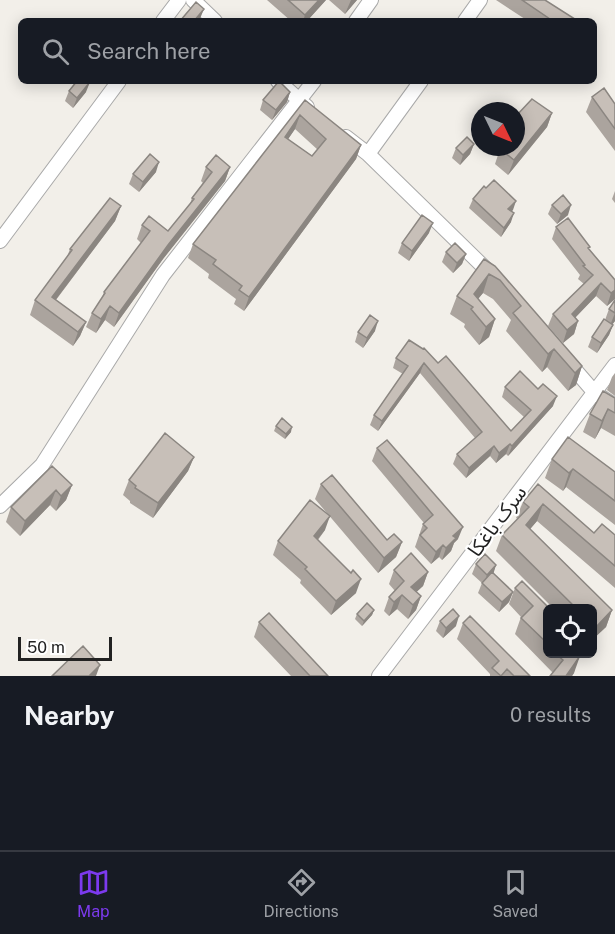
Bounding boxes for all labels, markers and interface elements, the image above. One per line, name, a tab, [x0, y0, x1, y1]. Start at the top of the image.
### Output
search box	[18, 18, 597, 84]
icon: search	[39, 35, 72, 68]
text: Search here	[87, 38, 211, 64]
north arrow	[471, 102, 525, 156]
street label: سرک باغکا	[463, 481, 531, 561]
map controls	[543, 604, 597, 658]
button: locate	[543, 604, 597, 658]
scale bar	[18, 634, 112, 662]
text: 50 m	[27, 638, 65, 657]
text: Nearby	[24, 700, 114, 731]
text: 0 results	[510, 703, 591, 727]
tab: Map	[77, 866, 110, 921]
tab: Directions	[264, 866, 339, 921]
tab: Saved	[492, 866, 538, 921]

